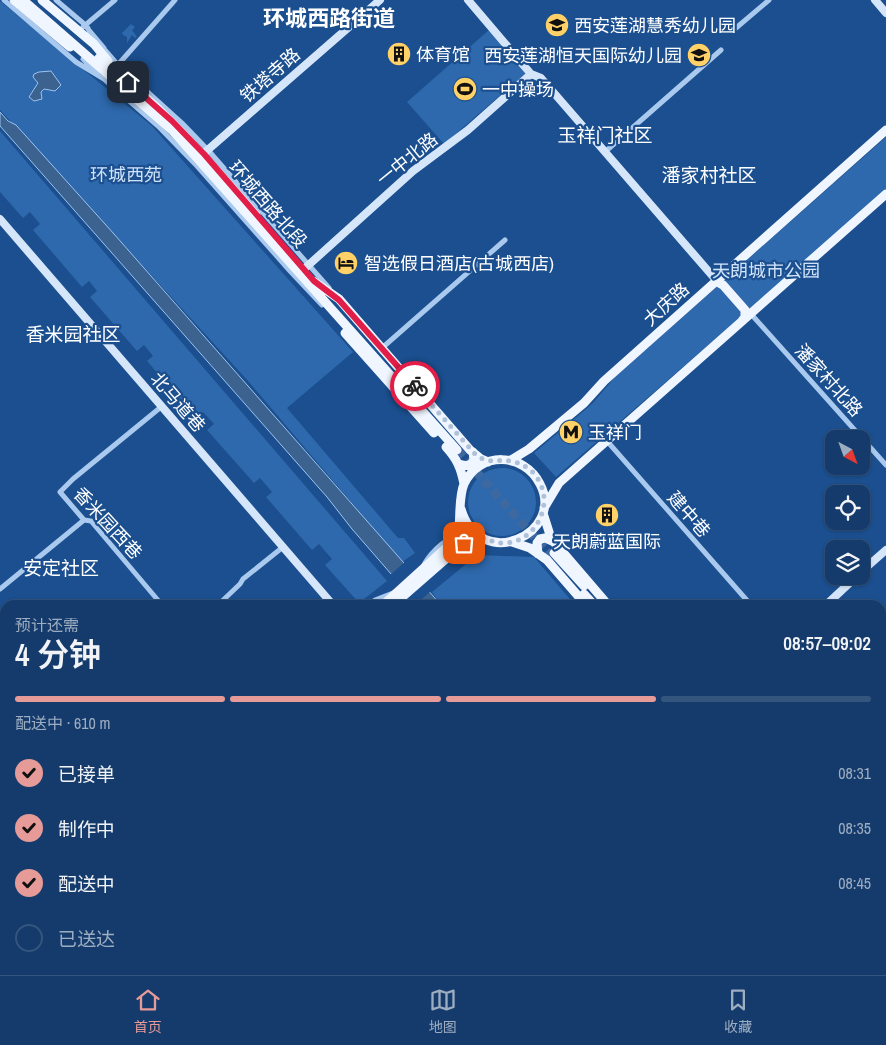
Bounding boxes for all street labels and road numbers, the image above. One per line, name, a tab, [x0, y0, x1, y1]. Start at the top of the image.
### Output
street label: 铁塔寺路	[235, 42, 305, 108]
street label: 一中北路	[371, 127, 443, 191]
street label: 环城西路北段	[223, 155, 313, 253]
street label: 大庆路	[638, 277, 694, 331]
street label: 潘家村北路	[790, 338, 868, 422]
street label: 北马道巷	[145, 367, 211, 437]
street label: 香米园西巷	[68, 482, 148, 564]
street label: 建中巷	[662, 485, 716, 543]

